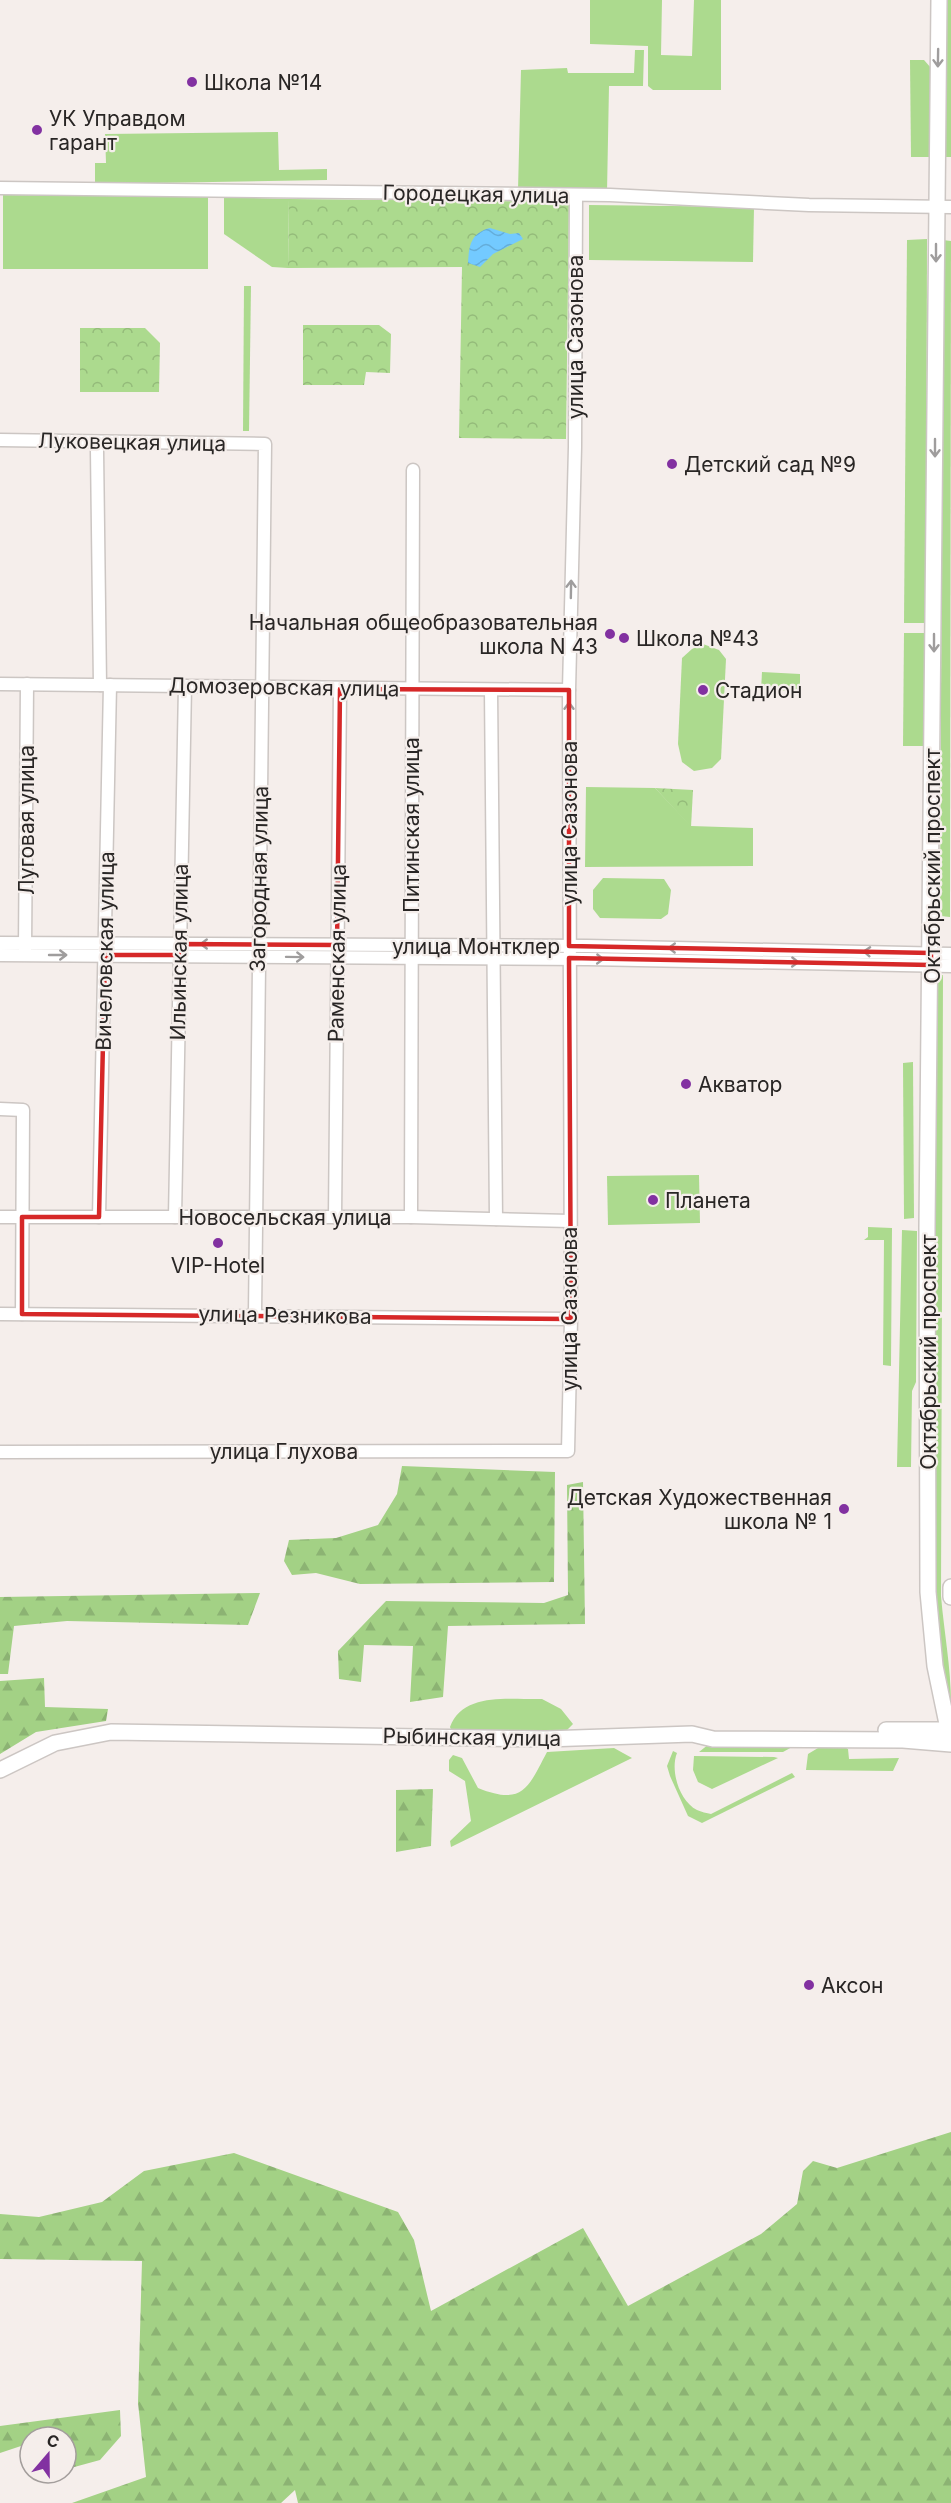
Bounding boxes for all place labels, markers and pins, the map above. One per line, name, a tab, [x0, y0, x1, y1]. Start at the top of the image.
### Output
place label: Школа №14	[204, 70, 322, 95]
marker: Школа №14	[185, 75, 199, 89]
place label: УК Управдом гарант	[49, 106, 186, 155]
marker: УК Управдом гарант	[30, 123, 44, 137]
place label: Детский сад №9	[684, 452, 856, 477]
marker: Детский сад №9	[665, 457, 679, 471]
place label: Начальная общеобразовательная школа N 43	[249, 610, 598, 659]
place label: Школа №43	[636, 626, 759, 651]
marker: Начальная общеобразовательная школа N 43	[603, 627, 617, 641]
marker: Школа №43	[617, 631, 631, 645]
place label: Стадион	[715, 678, 803, 703]
marker: Стадион	[696, 683, 710, 697]
place label: Акватор	[698, 1072, 782, 1097]
marker: Акватор	[679, 1077, 693, 1091]
place label: Планета	[665, 1188, 751, 1213]
marker: Планета	[646, 1193, 660, 1207]
marker: VIP-Hotel	[211, 1236, 225, 1250]
place label: VIP-Hotel	[171, 1253, 265, 1278]
place label: Детская Художественная школа № 1	[567, 1485, 832, 1534]
marker: Детская Художественная школа № 1	[837, 1502, 851, 1516]
place label: Аксон	[821, 1973, 883, 1998]
marker: Аксон	[802, 1978, 816, 1992]

